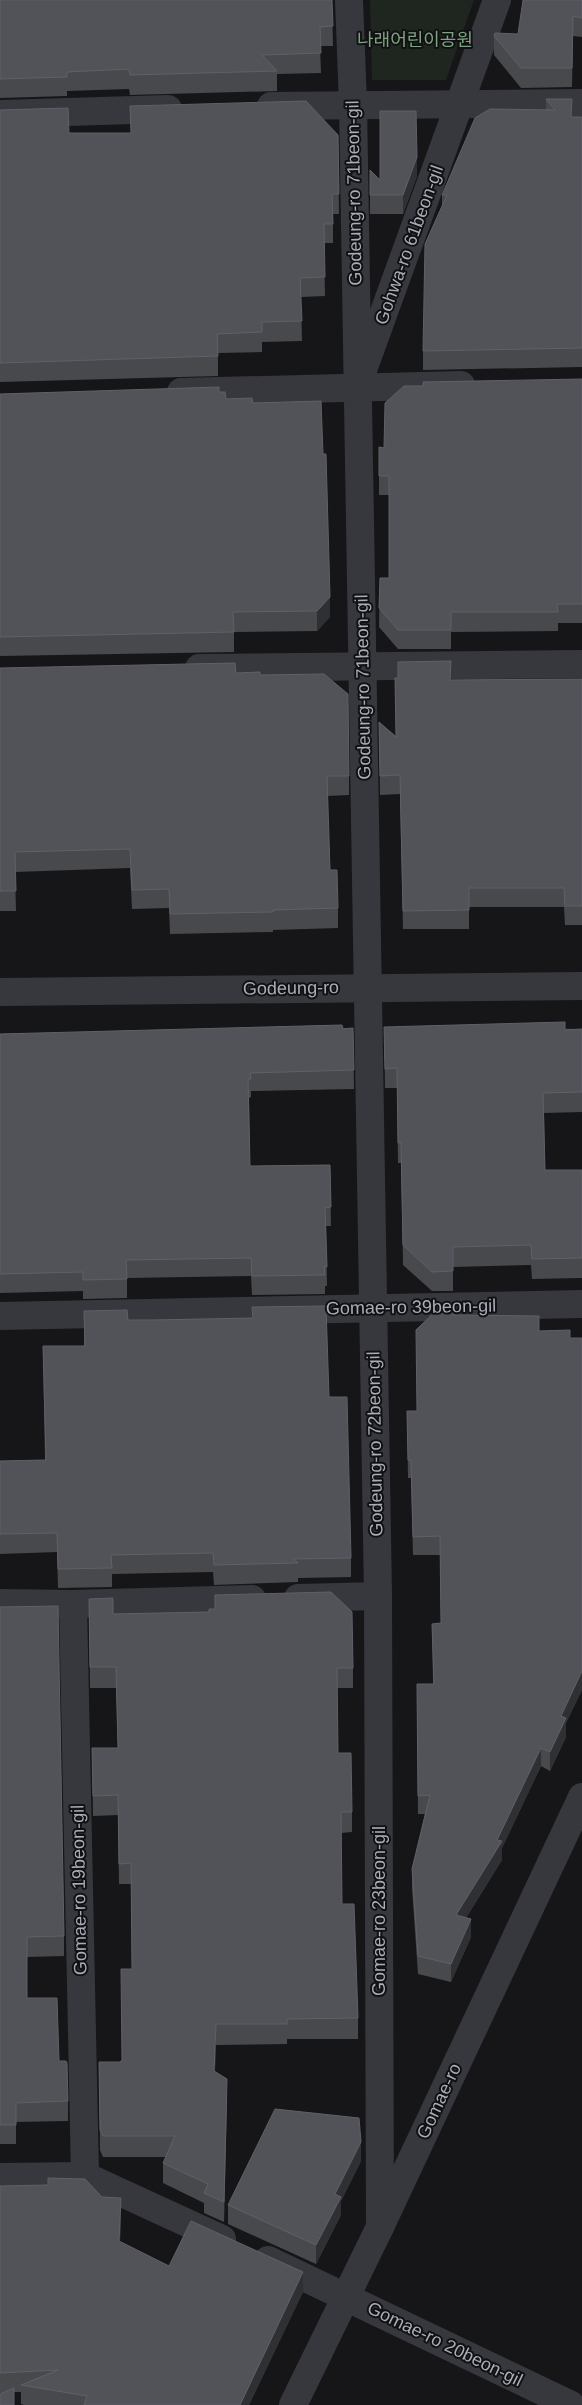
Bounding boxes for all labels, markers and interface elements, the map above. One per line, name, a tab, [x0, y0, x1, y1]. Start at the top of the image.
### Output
park label: 나래어린이공원	[357, 30, 473, 50]
street label: Godeung-ro 71beon-gil	[342, 100, 366, 286]
street label: Gohwa-ro 61beon-gil	[371, 163, 447, 327]
street label: Godeung-ro 71beon-gil	[351, 594, 375, 780]
street label: Godeung-ro	[243, 977, 339, 999]
street label: Gomae-ro 39beon-gil	[326, 1296, 496, 1318]
street label: Godeung-ro 72beon-gil	[363, 1351, 387, 1537]
street label: Gomae-ro 19beon-gil	[68, 1805, 90, 1975]
street label: Gomae-ro 23beon-gil	[369, 1826, 389, 1996]
street label: Gomae-ro	[413, 2060, 465, 2142]
street label: Gomae-ro 20beon-gil	[364, 2298, 526, 2390]

